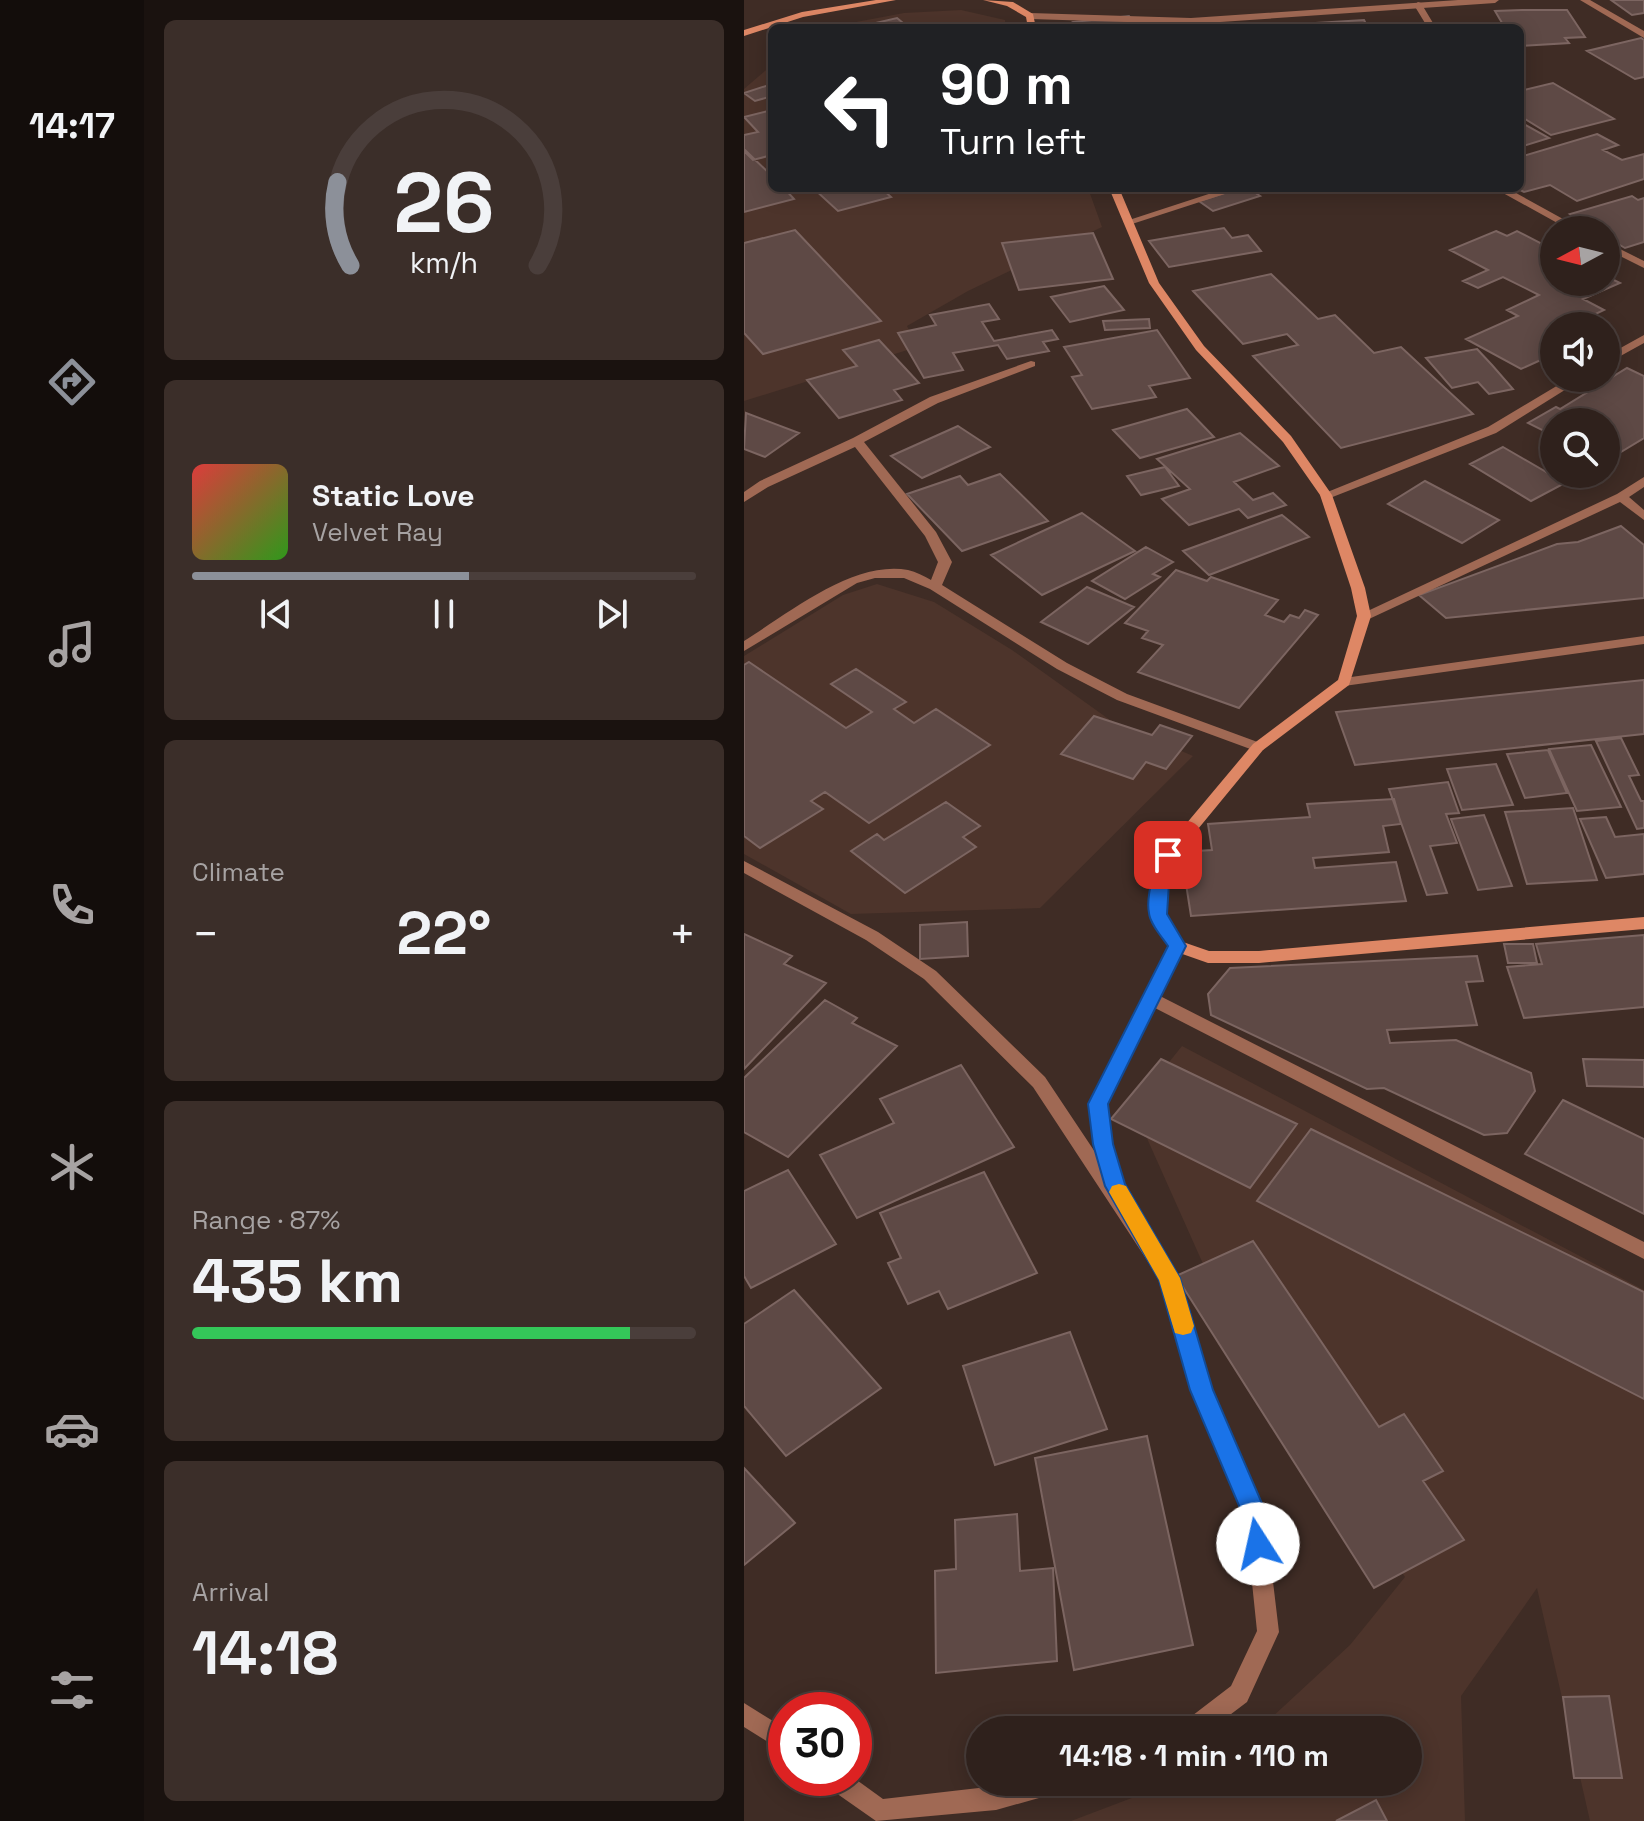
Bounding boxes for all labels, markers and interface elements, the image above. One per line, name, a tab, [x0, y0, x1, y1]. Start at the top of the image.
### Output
text: 90 m	[940, 49, 1073, 120]
icon: left	[808, 56, 912, 160]
text: 14:17	[29, 103, 115, 149]
text: Turn left	[940, 119, 1087, 165]
text: 26	[394, 150, 494, 256]
north arrow	[1540, 216, 1620, 296]
map controls	[1540, 216, 1620, 488]
text: km/h	[410, 245, 478, 281]
button: sound	[1540, 312, 1620, 392]
icon: directions	[44, 354, 100, 410]
button: search	[1540, 408, 1620, 488]
text: Static Love	[312, 476, 475, 515]
text: Velvet Ray	[312, 515, 443, 549]
icon: previous	[254, 592, 298, 636]
icon: pause	[422, 592, 466, 636]
icon: next	[590, 592, 634, 636]
icon: music	[44, 616, 100, 672]
pin	[1134, 821, 1202, 889]
icon: arrive	[1146, 833, 1190, 877]
text: Climate	[192, 855, 285, 889]
icon: phone	[44, 877, 100, 933]
text: 22°	[397, 895, 491, 972]
text: −	[192, 906, 219, 962]
text: +	[669, 906, 696, 962]
icon: climate	[44, 1139, 100, 1195]
text: Range · 87%	[192, 1203, 340, 1237]
text: 435 km	[192, 1243, 403, 1320]
icon: car	[44, 1401, 100, 1457]
position arrow	[1216, 1502, 1300, 1586]
text: Arrival	[192, 1575, 269, 1609]
text: 14:18	[192, 1615, 338, 1692]
icon: filters	[44, 1662, 100, 1718]
speed limit sign: 30	[768, 1692, 872, 1796]
text: 14:18 · 1 min · 110 m	[1059, 1736, 1329, 1775]

